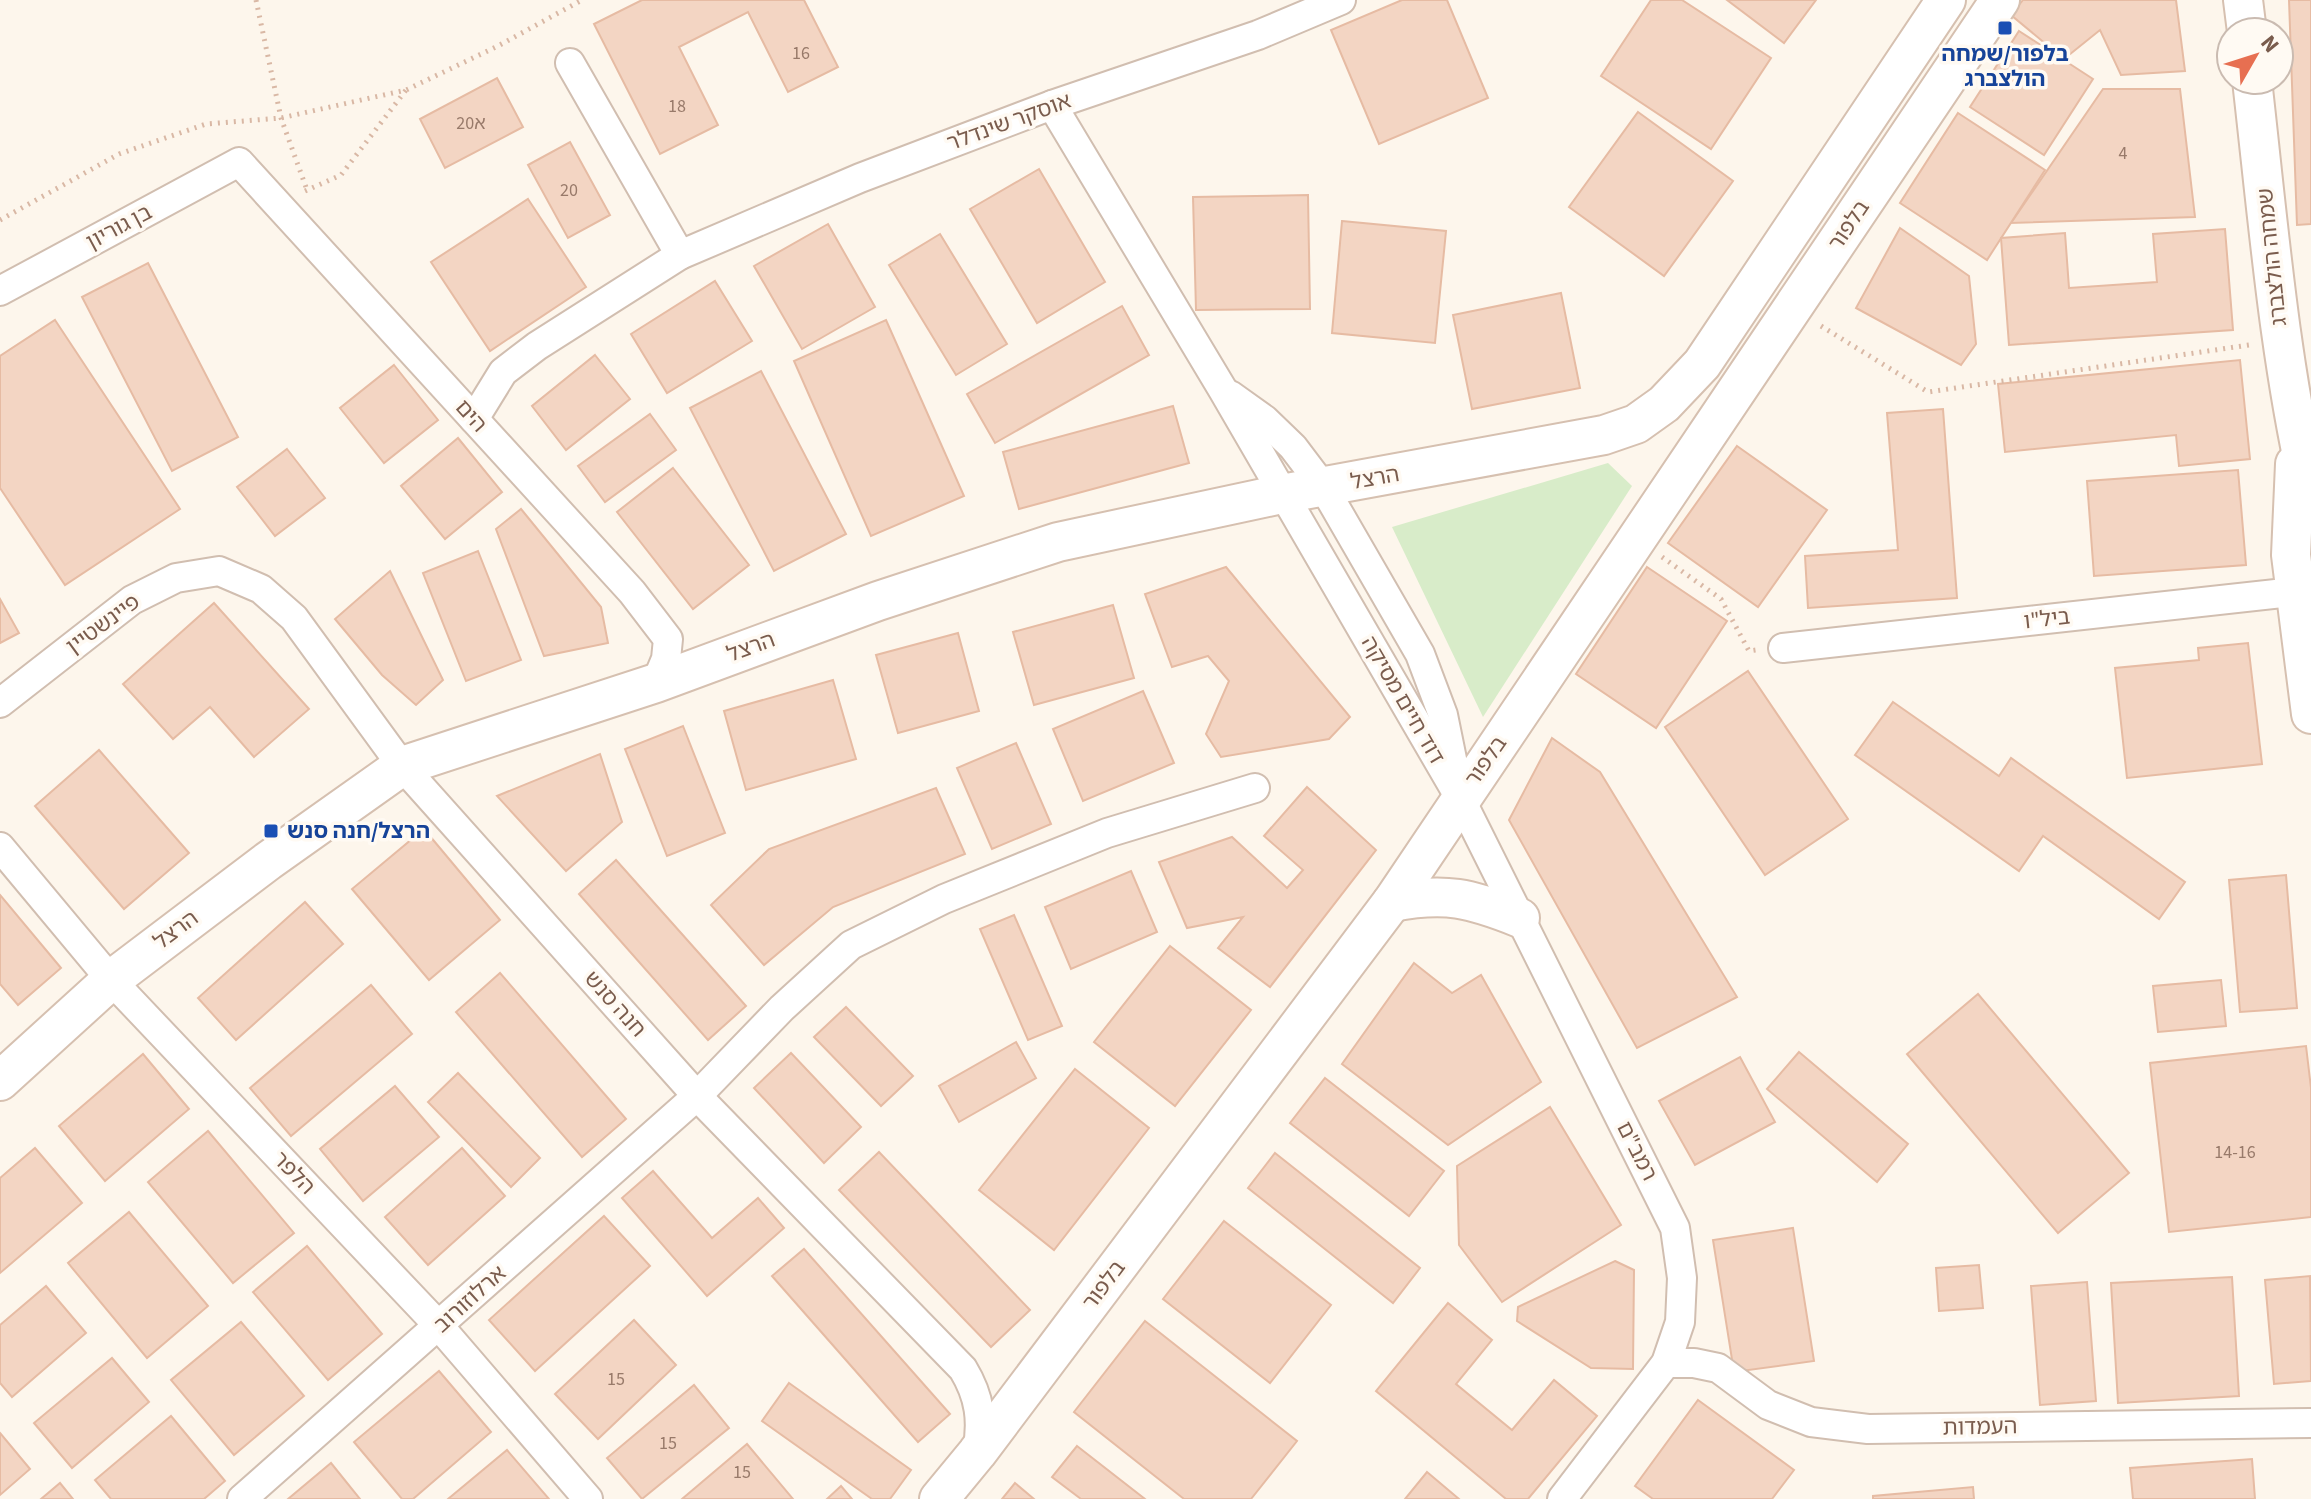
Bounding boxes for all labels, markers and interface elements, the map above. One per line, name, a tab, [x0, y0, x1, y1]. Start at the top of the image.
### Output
north arrow	[2215, 16, 2295, 96]
marker: בלפור/שמחה הולצברג	[1996, 19, 2014, 37]
text: N	[2253, 28, 2287, 60]
place label: בלפור/שמחה הולצברג	[1941, 38, 2069, 95]
house number: 16	[792, 41, 810, 66]
street label: אוסקר שינדלר	[942, 85, 1076, 159]
house number: 18	[668, 94, 686, 119]
house number: 20א	[456, 111, 486, 136]
house number: 4	[2119, 141, 2128, 166]
house number: 20	[560, 178, 578, 203]
street label: שמחה הולצברג	[2249, 186, 2295, 328]
street label: בלפור	[1820, 193, 1878, 257]
street label: בן גוריון	[80, 196, 158, 258]
street label: הים	[448, 392, 494, 440]
street label: הרצל	[1348, 458, 1402, 498]
street label: פיינשטיין	[59, 586, 147, 662]
street label: ביל"ו	[2022, 601, 2072, 637]
street label: הרצל	[722, 624, 780, 670]
street label: דוד חיים מסיקה	[1353, 630, 1453, 770]
street label: בלפור	[1457, 729, 1515, 793]
place label: הרצל/חנה סנש	[287, 815, 430, 847]
marker: הרצל/חנה סנש	[262, 822, 280, 840]
street label: הרצל	[147, 902, 205, 958]
street label: חנה סנש	[576, 964, 654, 1044]
street label: רמב"ם	[1608, 1116, 1666, 1186]
house number: 14-16	[2214, 1140, 2256, 1165]
street label: הלפר	[265, 1144, 323, 1202]
street label: בלפור	[1075, 1253, 1133, 1317]
street label: ארלוזורוב	[427, 1258, 513, 1340]
house number: 15	[607, 1367, 625, 1392]
street label: העמדות	[1942, 1410, 2018, 1444]
house number: 15	[659, 1431, 677, 1456]
house number: 15	[733, 1460, 751, 1485]

